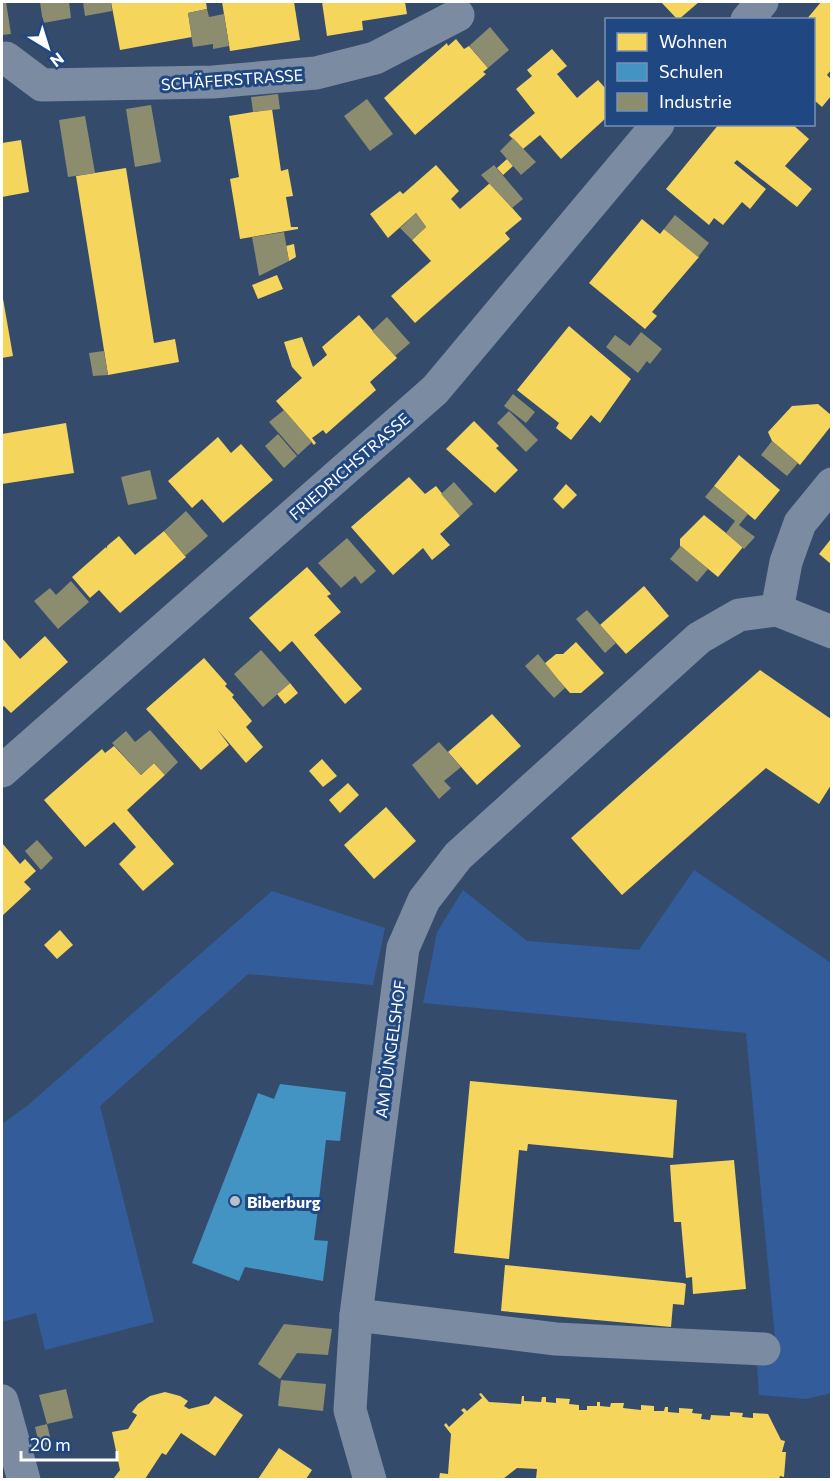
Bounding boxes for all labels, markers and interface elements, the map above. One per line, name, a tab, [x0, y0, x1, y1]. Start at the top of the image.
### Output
north arrow	[18, 18, 78, 78]
legend	[605, 18, 815, 126]
text: Wohnen	[659, 30, 727, 52]
text: N	[47, 49, 68, 71]
text: Schulen	[659, 60, 723, 82]
street label: SCHÄFERSTRASSE	[160, 65, 304, 93]
text: Industrie	[659, 90, 732, 112]
street label: FRIEDRICHSTRASSE	[285, 409, 413, 523]
street label: AM DÜNGELSHOF	[371, 979, 409, 1119]
place label: Biberburg	[247, 1192, 321, 1211]
marker: Biberburg	[228, 1194, 242, 1208]
scale bar	[21, 1424, 117, 1462]
text: 20 m	[30, 1433, 71, 1455]

